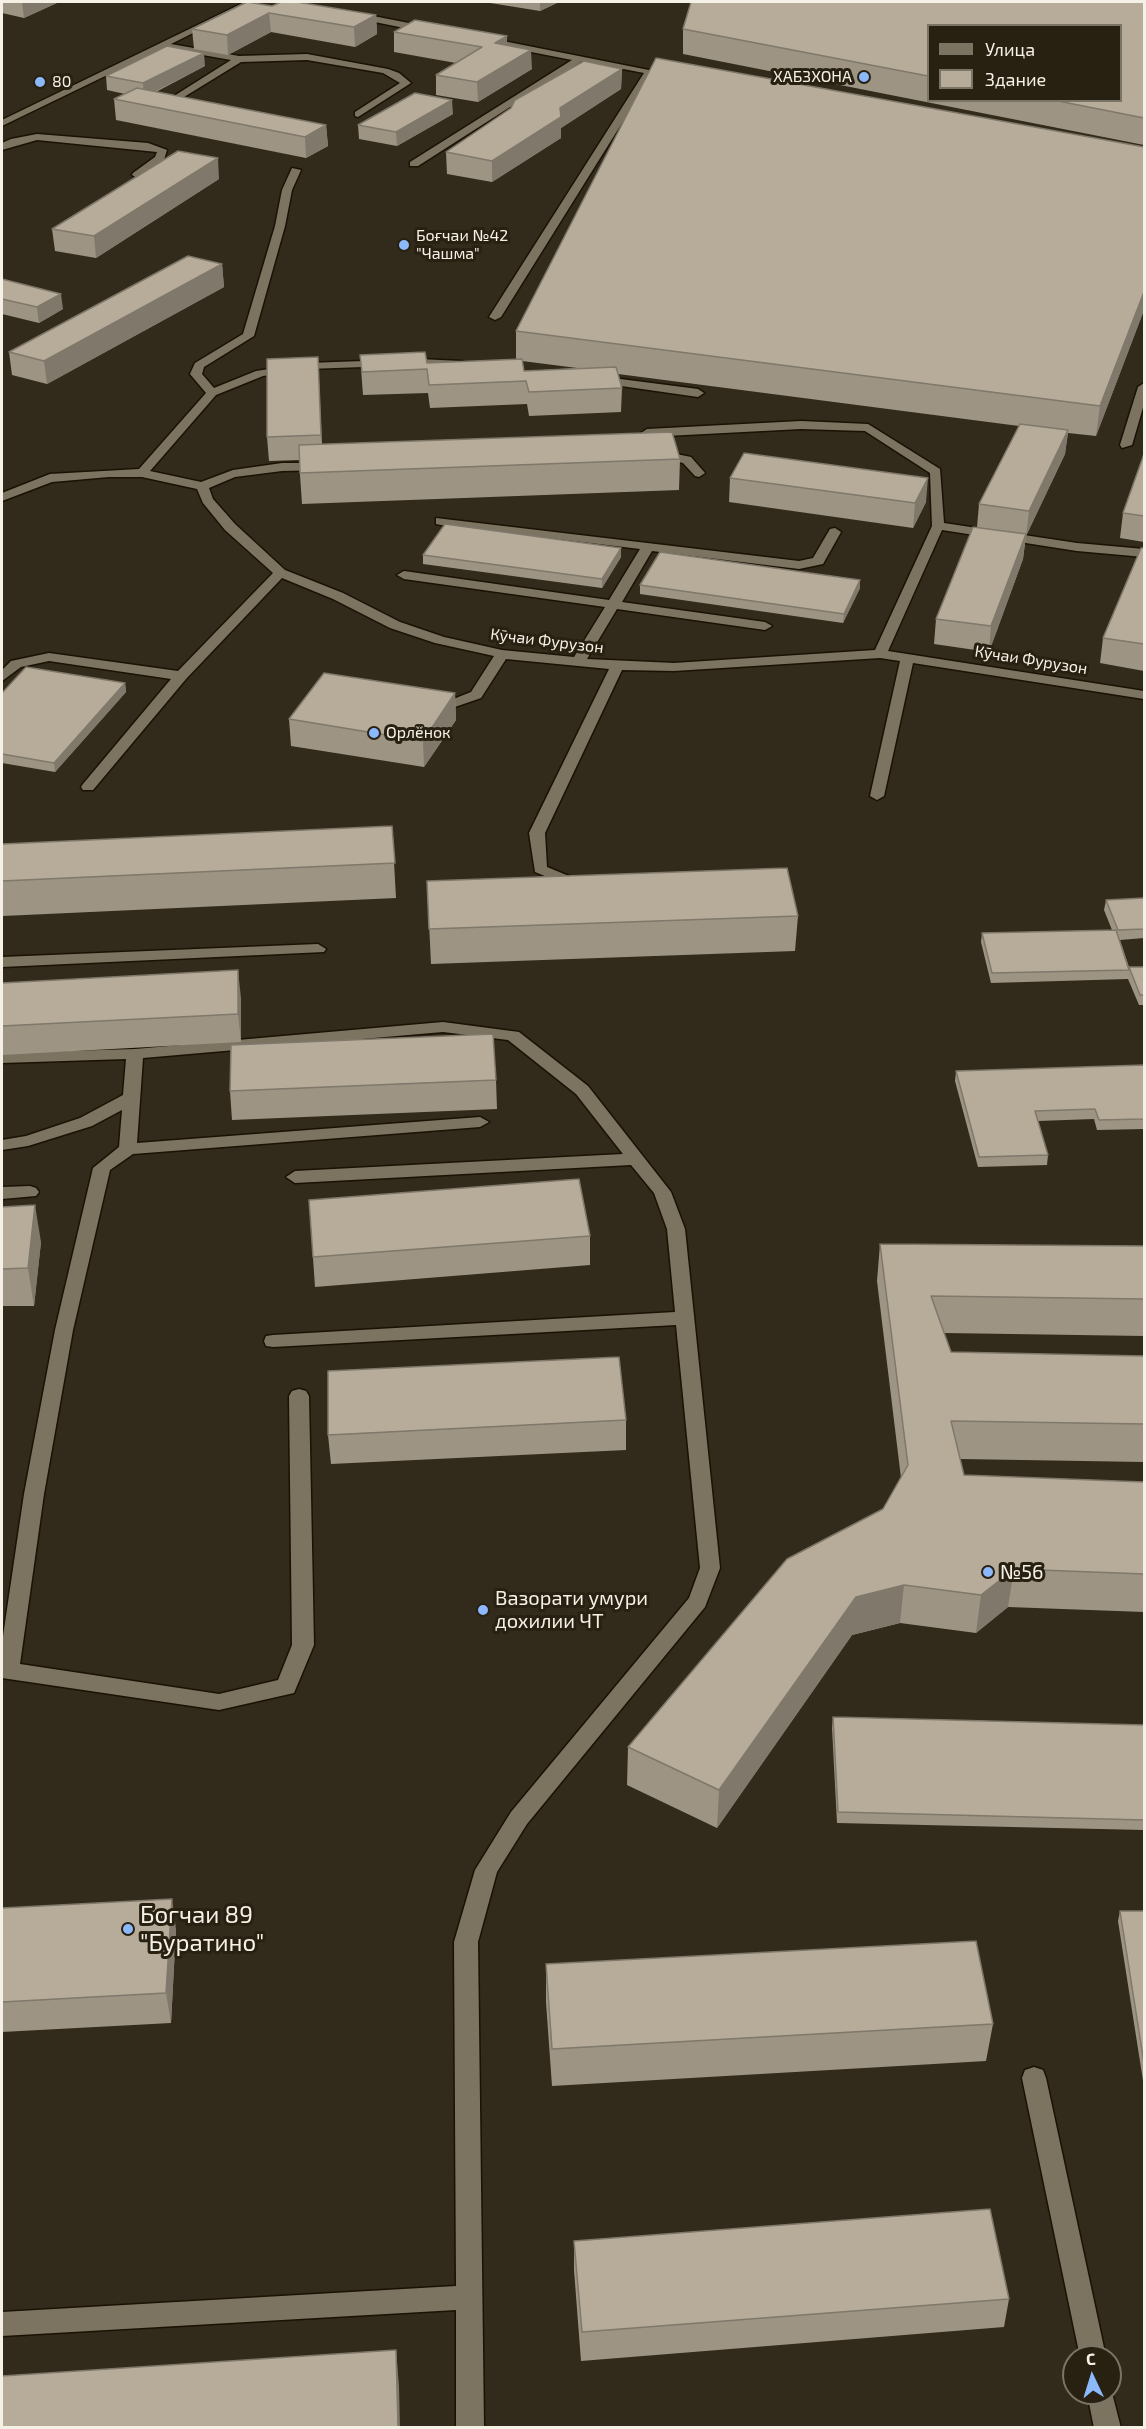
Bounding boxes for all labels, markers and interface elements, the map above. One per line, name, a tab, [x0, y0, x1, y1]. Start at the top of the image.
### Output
legend	[927, 24, 1122, 102]
text: Улица	[985, 38, 1035, 60]
place label: ХАБЗХОНА	[773, 67, 852, 87]
text: Здание	[985, 68, 1046, 90]
marker: ХАБЗХОНА	[857, 70, 871, 84]
place label: 80	[52, 72, 71, 92]
marker: 80	[33, 75, 47, 89]
place label: Боғчаи №42 "Чашма"	[416, 226, 508, 264]
marker: Боғчаи №42 "Чашма"	[397, 238, 411, 252]
street label: Кӯчаи Фурузон	[489, 625, 605, 657]
street label: Кӯчаи Фурузон	[973, 642, 1089, 678]
place label: Орлёнок	[386, 723, 451, 743]
marker: Орлёнок	[367, 726, 381, 740]
place label: №56	[1000, 1560, 1044, 1584]
marker: №56	[981, 1565, 995, 1579]
place label: Вазорати умури дохилии ЧТ	[495, 1586, 648, 1633]
marker: Вазорати умури дохилии ЧТ	[476, 1603, 490, 1617]
place label: Богчаи 89 "Буратино"	[140, 1901, 264, 1957]
marker: Богчаи 89 "Буратино"	[121, 1922, 135, 1936]
north arrow	[1062, 2345, 1122, 2405]
text: С	[1085, 2349, 1096, 2368]

